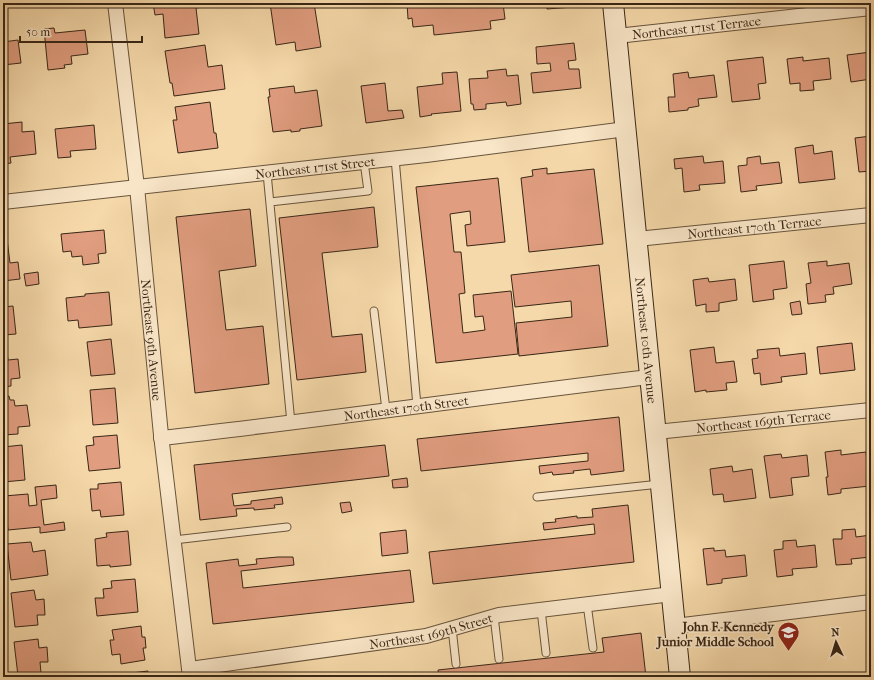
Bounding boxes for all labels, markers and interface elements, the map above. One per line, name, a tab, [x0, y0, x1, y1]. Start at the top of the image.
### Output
street label: Northeast 171st Terrace	[631, 13, 762, 42]
scale bar	[20, 18, 142, 44]
text: 50 m	[26, 25, 50, 39]
street label: Northeast 171st Street	[254, 153, 376, 181]
street label: Northeast 170th Terrace	[687, 213, 823, 241]
street label: Northeast 10th Avenue	[633, 276, 660, 405]
street label: Northeast 9th Avenue	[138, 279, 165, 402]
street label: Northeast 170th Street	[343, 392, 470, 423]
street label: Northeast 169th Terrace	[696, 407, 832, 435]
street label: Northeast 169th Street	[368, 610, 494, 651]
place label: John F. Kennedy Junior Middle School	[655, 619, 775, 650]
school or university icon: John F. Kennedy Junior Middle School	[776, 620, 802, 653]
north arrow	[816, 622, 856, 662]
text: N	[831, 626, 841, 639]

